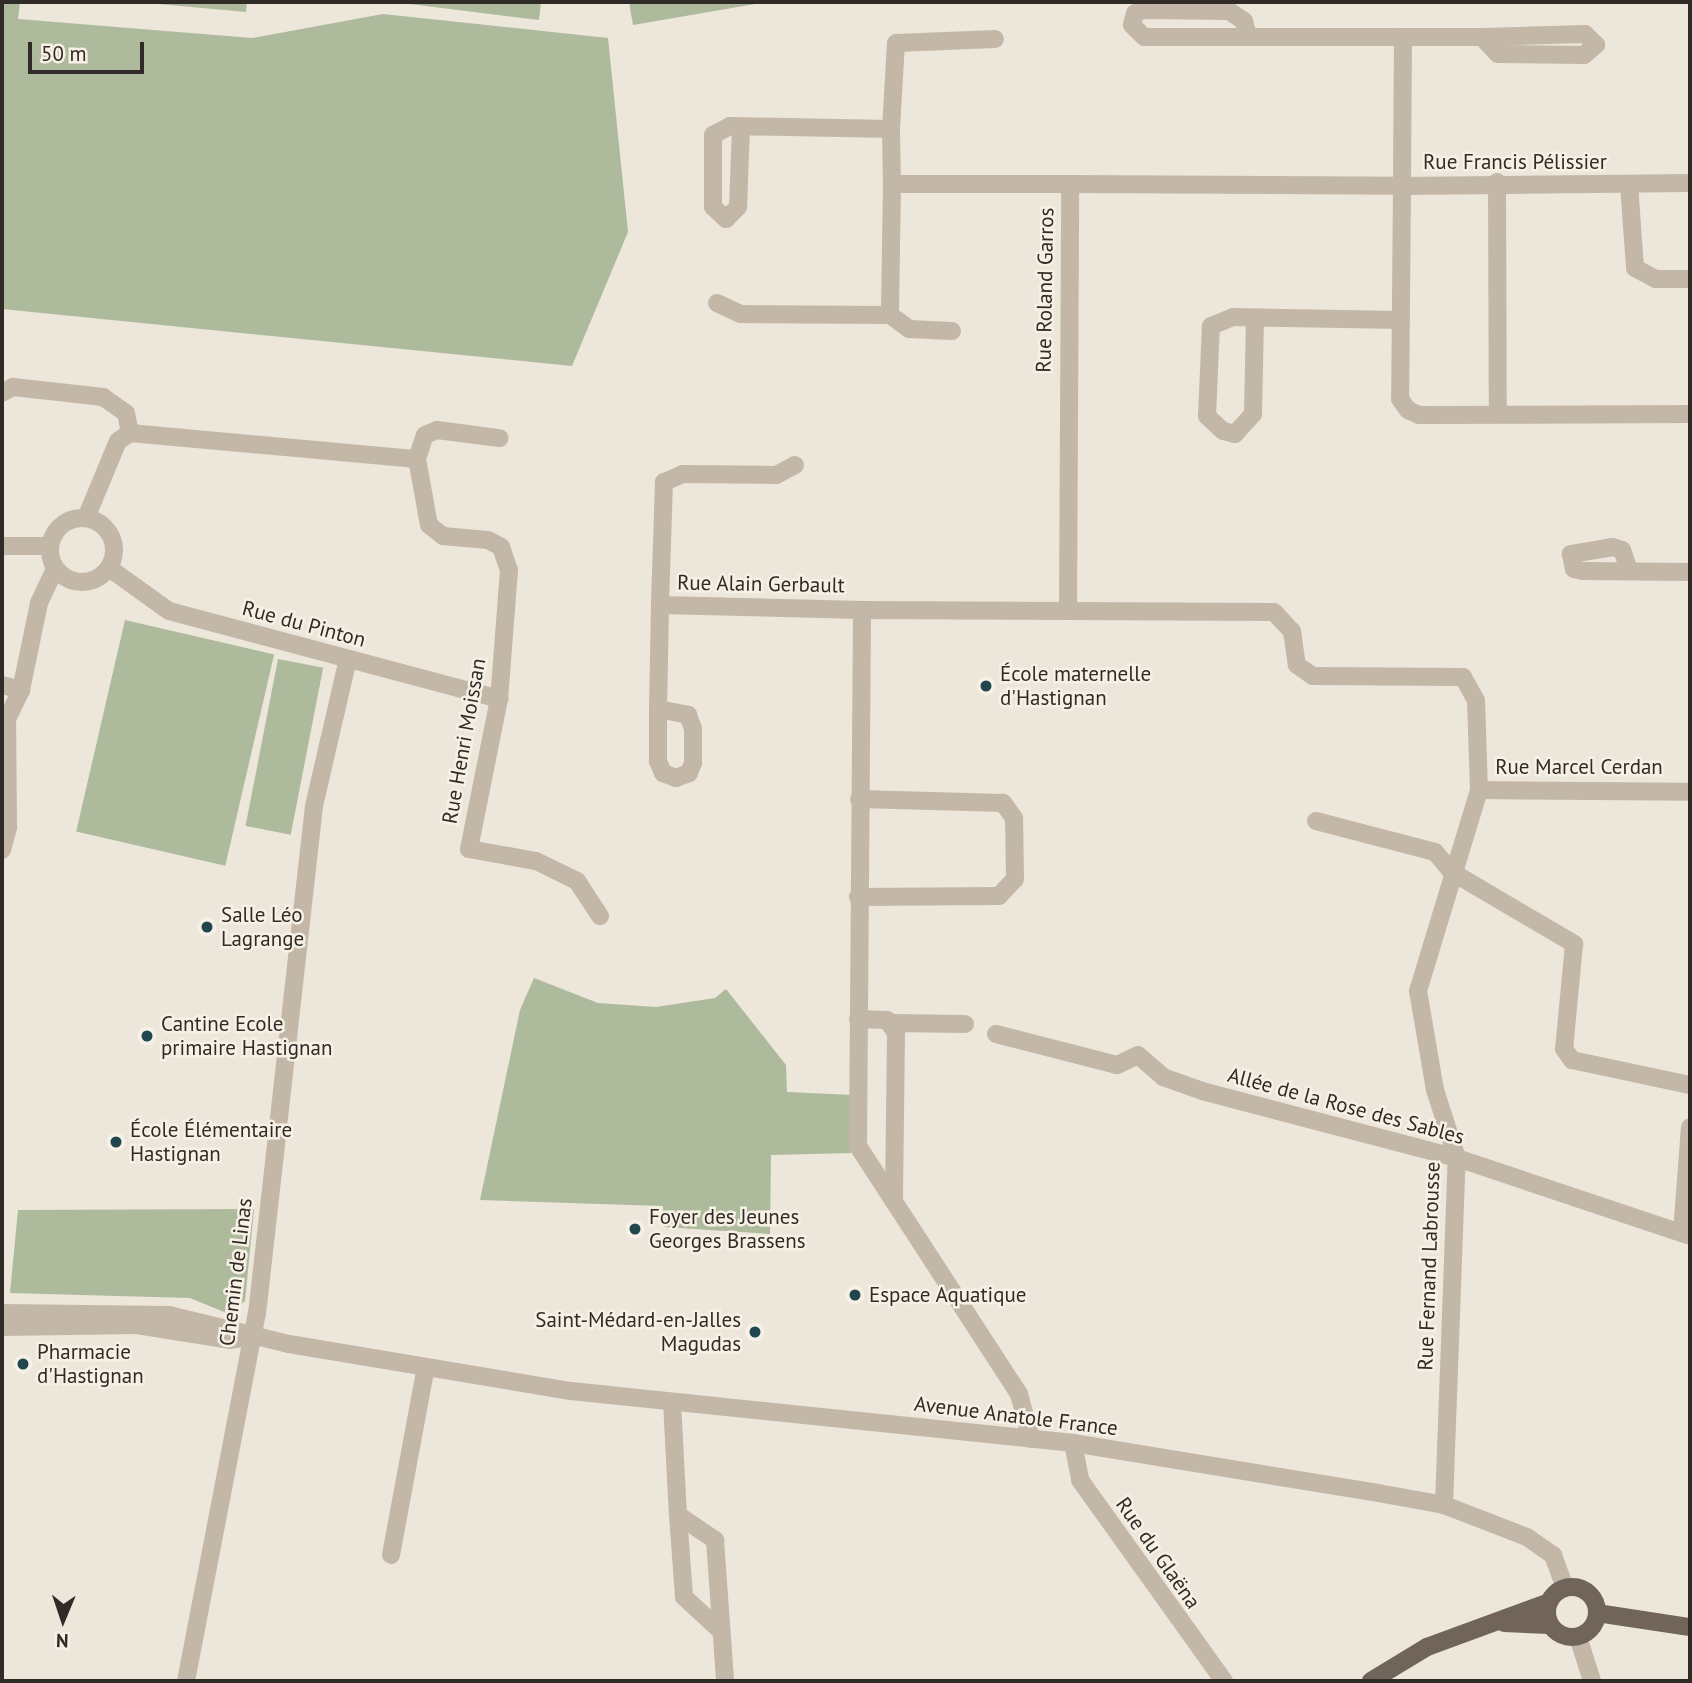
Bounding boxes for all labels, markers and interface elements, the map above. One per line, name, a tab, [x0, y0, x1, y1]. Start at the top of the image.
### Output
scale bar	[32, 28, 147, 72]
text: 50 m	[41, 40, 87, 67]
street label: Rue Francis Pélissier	[1423, 149, 1607, 175]
street label: Rue Roland Garros	[1031, 207, 1059, 373]
street label: Rue Alain Gerbault	[677, 570, 845, 598]
street label: Rue du Pinton	[240, 595, 368, 653]
street label: Rue Henri Moissan	[437, 656, 491, 826]
place label: École maternelle d'Hastignan	[1000, 661, 1151, 711]
marker: École maternelle d'Hastignan	[978, 678, 994, 694]
street label: Rue Marcel Cerdan	[1495, 754, 1663, 780]
place label: Salle Léo Lagrange	[221, 902, 304, 952]
marker: Salle Léo Lagrange	[199, 919, 215, 935]
place label: Cantine Ecole primaire Hastignan	[161, 1011, 332, 1061]
marker: Cantine Ecole primaire Hastignan	[139, 1028, 155, 1044]
street label: Allée de la Rose des Sables	[1225, 1062, 1467, 1150]
place label: École Élémentaire Hastignan	[130, 1117, 292, 1167]
marker: École Élémentaire Hastignan	[108, 1134, 124, 1150]
street label: Rue Fernand Labrousse	[1413, 1161, 1445, 1371]
street label: Chemin de Linas	[214, 1197, 258, 1347]
place label: Foyer des Jeunes Georges Brassens	[649, 1204, 806, 1254]
marker: Foyer des Jeunes Georges Brassens	[627, 1221, 643, 1237]
place label: Espace Aquatique	[869, 1282, 1027, 1308]
marker: Espace Aquatique	[847, 1287, 863, 1303]
place label: Saint-Médard-en-Jalles Magudas	[535, 1307, 741, 1357]
marker: Saint-Médard-en-Jalles Magudas	[747, 1324, 763, 1340]
place label: Pharmacie d'Hastignan	[37, 1339, 144, 1389]
marker: Pharmacie d'Hastignan	[15, 1356, 31, 1372]
street label: Avenue Anatole France	[912, 1391, 1120, 1441]
street label: Rue du Glaëna	[1110, 1492, 1206, 1614]
north arrow	[28, 1585, 98, 1655]
text: N	[56, 1629, 69, 1653]

